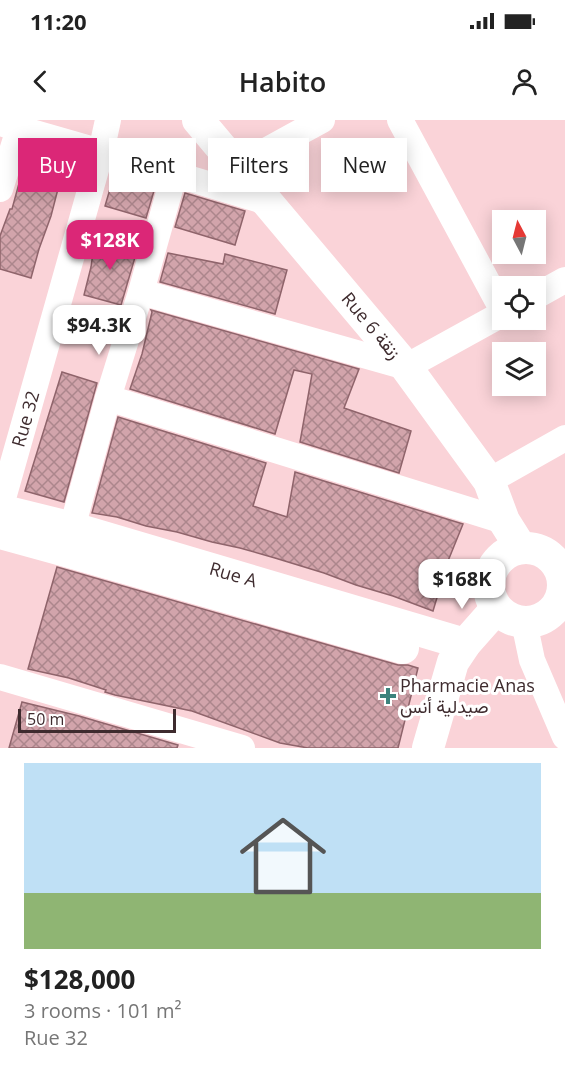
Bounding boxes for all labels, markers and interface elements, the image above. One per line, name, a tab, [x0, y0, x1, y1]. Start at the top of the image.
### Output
text: 11:20	[30, 6, 87, 36]
text: Habito	[239, 63, 326, 100]
icon: back	[24, 65, 57, 98]
icon: person	[508, 65, 541, 98]
chip: Buy	[18, 138, 97, 192]
chip: Rent	[109, 138, 196, 192]
chip: Filters	[208, 138, 309, 192]
chip: New	[321, 138, 407, 192]
north arrow	[492, 210, 546, 264]
map controls	[492, 210, 546, 396]
pin: $128K	[68, 220, 152, 271]
text: $128K	[80, 226, 140, 253]
button: locate	[492, 276, 546, 330]
street label: Rue 6 زنقة	[337, 287, 407, 364]
pin: $94.3K	[50, 305, 148, 356]
text: $94.3K	[67, 311, 131, 338]
button: layers	[492, 342, 546, 396]
street label: Rue 32	[6, 388, 45, 450]
street label: Rue A	[207, 556, 260, 592]
pin: $168K	[420, 559, 504, 610]
text: $168K	[432, 565, 492, 592]
place label: Pharmacie Anas صيدلية أنس	[400, 673, 535, 718]
marker: Pharmacie Anas صيدلية أنس	[381, 689, 395, 703]
scale bar	[18, 706, 176, 734]
text: 50 m	[27, 708, 64, 730]
icon: home	[229, 802, 337, 910]
text: $128,000	[24, 961, 135, 997]
text: 3 rooms · 101 m²	[24, 997, 182, 1024]
text: Rue 32	[24, 1024, 88, 1051]

